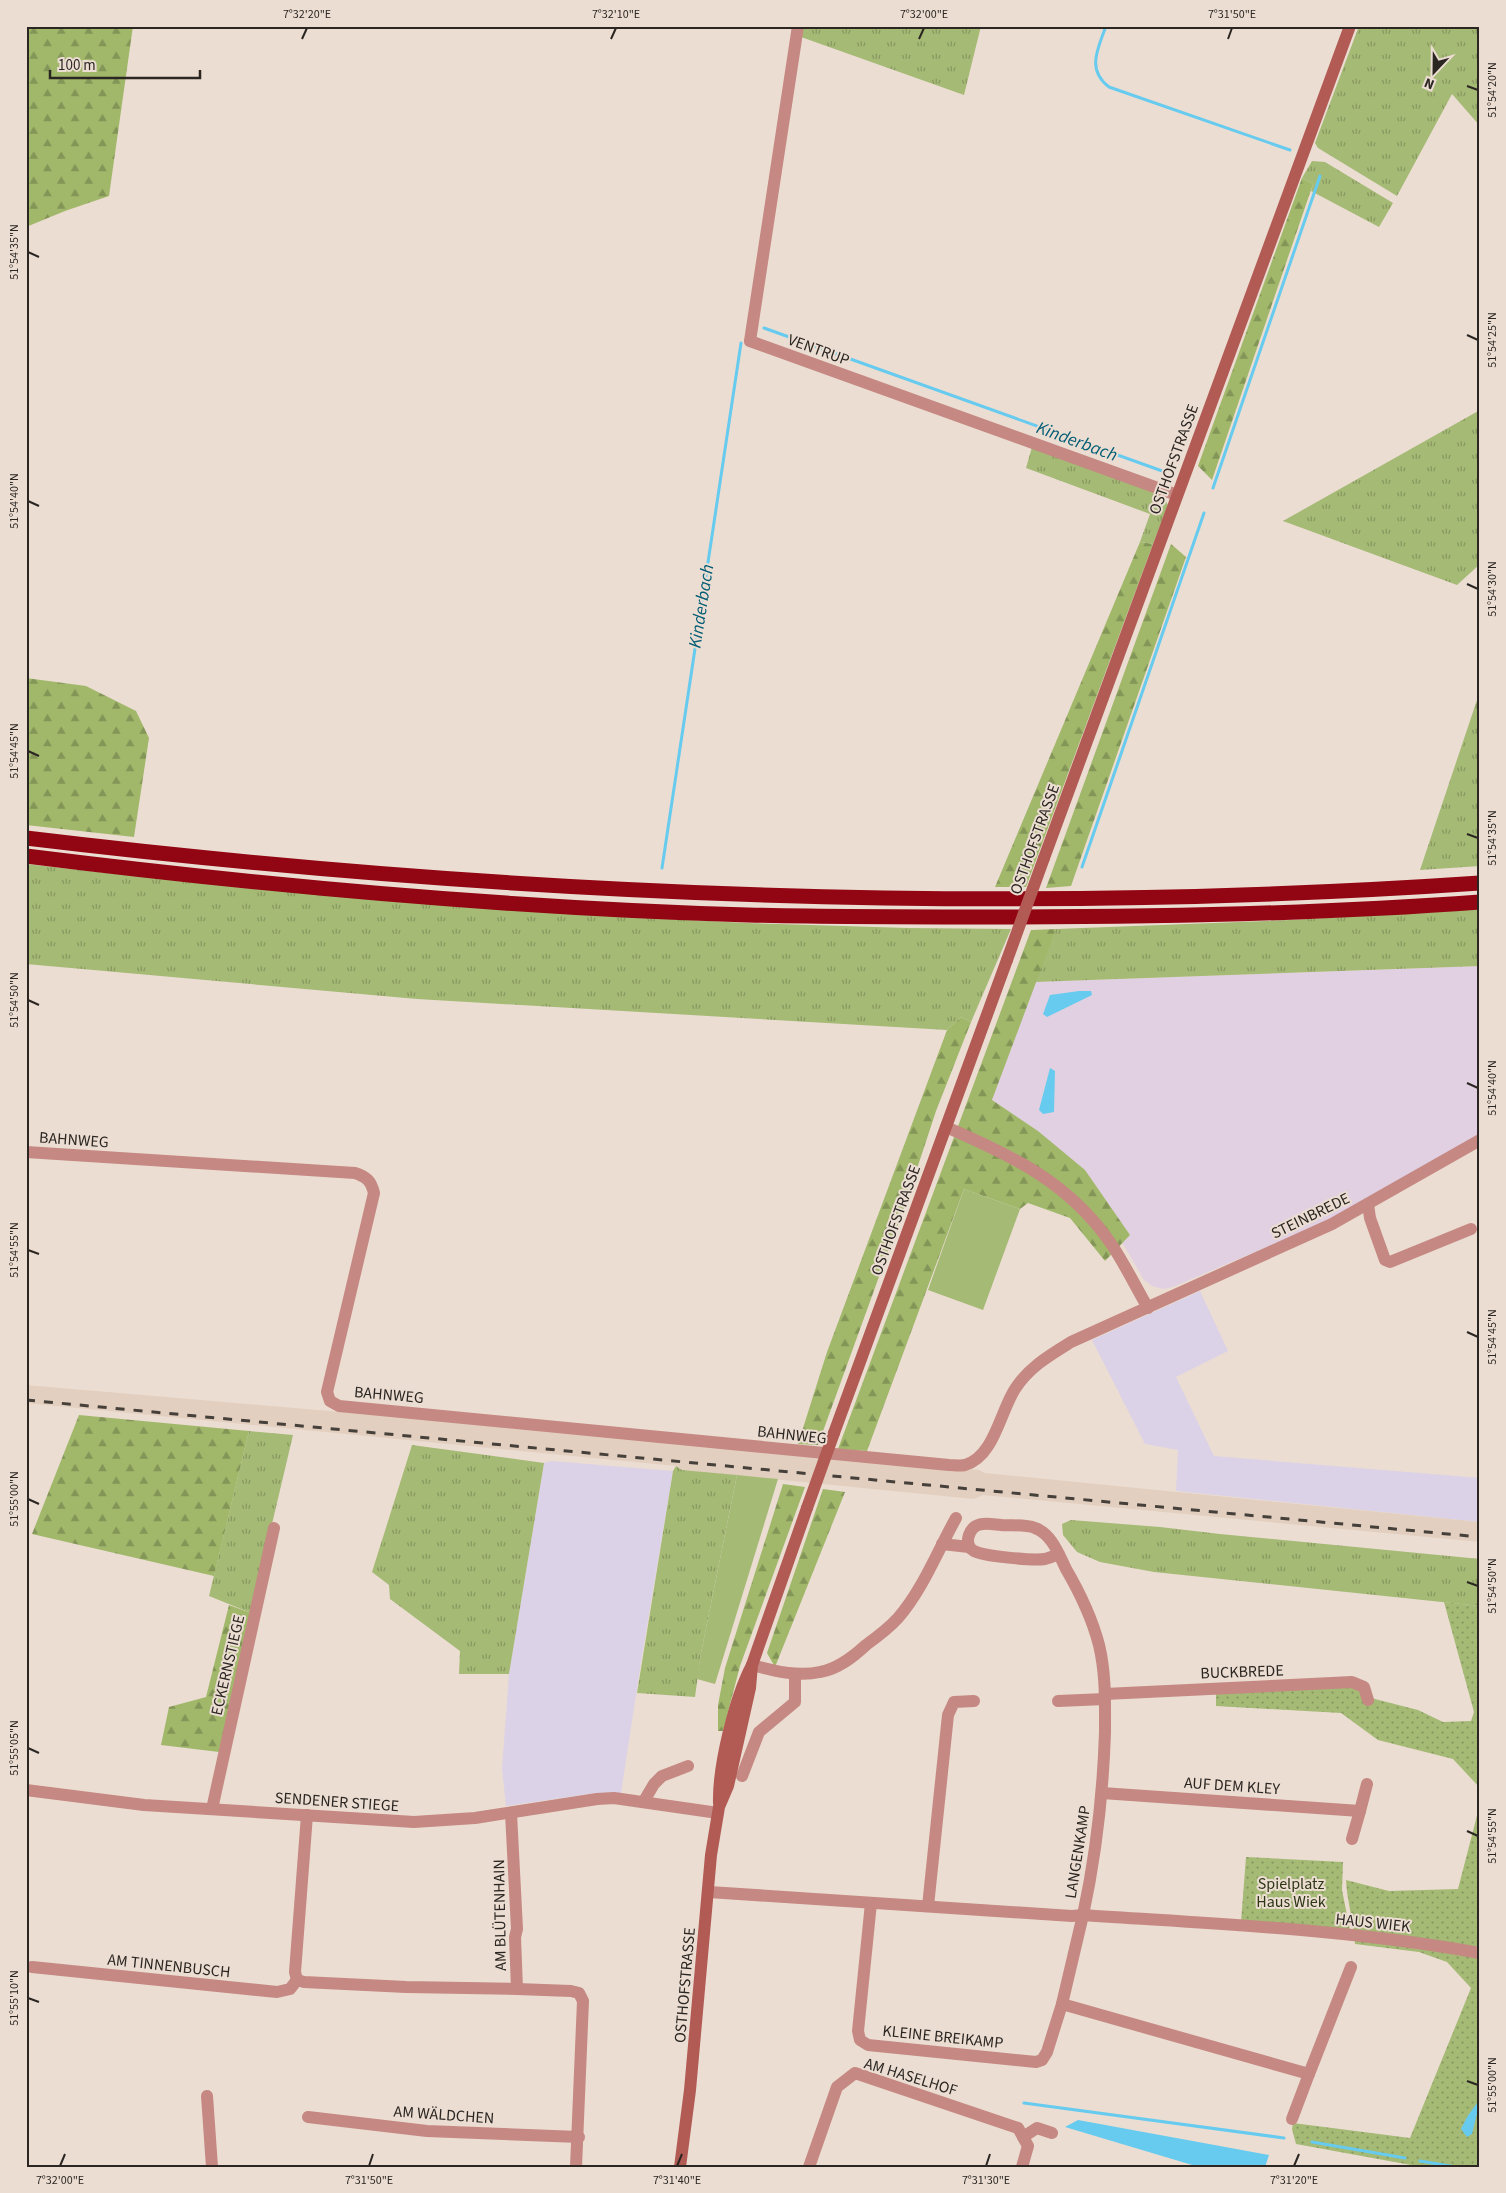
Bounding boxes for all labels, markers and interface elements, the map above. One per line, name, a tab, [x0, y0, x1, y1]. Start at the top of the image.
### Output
text: 7°32'20"E	[283, 6, 331, 23]
text: 7°32'10"E	[592, 6, 640, 23]
text: 7°32'00"E	[900, 6, 948, 23]
text: 7°31'50"E	[1208, 6, 1256, 23]
scale bar	[50, 48, 200, 80]
north arrow	[1408, 48, 1458, 98]
text: 100 m	[58, 55, 96, 76]
text: 51°54'20"N	[1484, 62, 1501, 118]
text: N	[1421, 72, 1438, 94]
text: 51°54'35"N	[6, 224, 23, 280]
text: 51°54'25"N	[1484, 312, 1501, 368]
street label: VENTRUP	[785, 329, 853, 371]
street label: OSTHOFSTRASSE	[1144, 401, 1204, 518]
water label: Kinderbach	[1033, 415, 1121, 468]
text: 51°54'40"N	[6, 473, 23, 529]
text: 51°54'30"N	[1484, 561, 1501, 617]
water label: Kinderbach	[683, 562, 720, 650]
text: 51°54'45"N	[6, 723, 23, 779]
street label: OSTHOFSTRASSE	[1005, 781, 1065, 898]
text: 51°54'35"N	[1484, 810, 1501, 866]
text: 51°54'50"N	[6, 972, 23, 1028]
text: 51°54'40"N	[1484, 1060, 1501, 1116]
street label: BAHNWEG	[38, 1127, 109, 1153]
street label: OSTHOFSTRASSE	[866, 1162, 926, 1279]
street label: STEINBREDE	[1267, 1187, 1353, 1244]
text: 51°54'55"N	[6, 1222, 23, 1278]
text: 51°54'45"N	[1484, 1309, 1501, 1365]
street label: BAHNWEG	[353, 1381, 425, 1409]
street label: BAHNWEG	[756, 1420, 828, 1450]
text: 51°55'00"N	[6, 1471, 23, 1527]
text: 51°54'50"N	[1484, 1558, 1501, 1614]
street label: ECKERNSTIEGE	[206, 1613, 250, 1718]
street label: BUCKBREDE	[1200, 1660, 1284, 1684]
text: 51°55'05"N	[6, 1720, 23, 1776]
street label: AUF DEM KLEY	[1183, 1772, 1281, 1800]
street label: SENDENER STIEGE	[274, 1787, 400, 1817]
street label: LANGENKAMP	[1060, 1804, 1096, 1900]
text: 51°54'55"N	[1484, 1808, 1501, 1864]
street label: AM BLÜTENHAIN	[488, 1859, 512, 1971]
park label: Spielplatz Haus Wiek	[1256, 1873, 1326, 1913]
street label: HAUS WIEK	[1334, 1908, 1412, 1938]
street label: OSTHOFSTRASSE	[669, 1926, 701, 2044]
street label: AM TINNENBUSCH	[106, 1949, 231, 1983]
text: 51°55'10"N	[6, 1970, 23, 2026]
street label: KLEINE BREIKAMP	[881, 2020, 1004, 2054]
street label: AM HASELHOF	[861, 2052, 960, 2102]
text: 51°55'00"N	[1484, 2057, 1501, 2113]
street label: AM WÄLDCHEN	[393, 2101, 495, 2129]
text: 7°32'00"E	[36, 2172, 84, 2189]
text: 7°31'50"E	[345, 2172, 393, 2189]
text: 7°31'40"E	[653, 2172, 701, 2189]
text: 7°31'30"E	[962, 2172, 1010, 2189]
text: 7°31'20"E	[1270, 2172, 1318, 2189]

